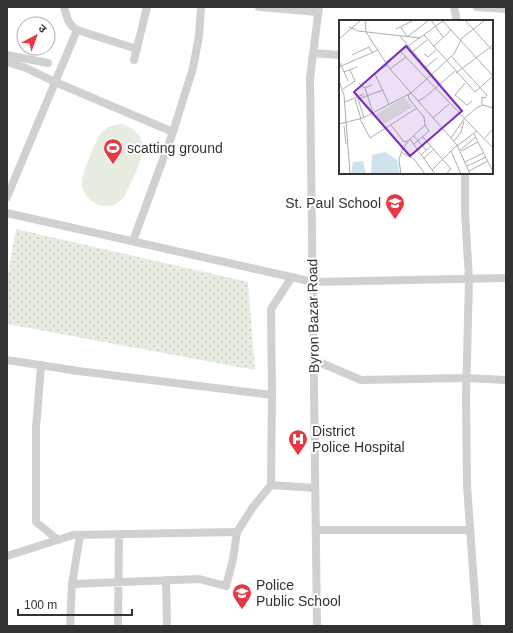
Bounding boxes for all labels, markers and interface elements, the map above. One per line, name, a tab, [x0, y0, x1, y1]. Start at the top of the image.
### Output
north arrow	[16, 16, 56, 56]
inset map	[339, 20, 493, 174]
text: उ	[36, 22, 49, 35]
sports icon: scatting ground	[102, 137, 124, 165]
place label: scatting ground	[127, 140, 223, 156]
school or university icon: St. Paul School	[384, 192, 406, 220]
place label: St. Paul School	[285, 195, 381, 211]
street label: Byron Bazar Road	[304, 259, 322, 373]
place label: District Police Hospital	[312, 423, 405, 455]
hospital icon: District Police Hospital	[287, 428, 309, 456]
place label: Police Public School	[256, 577, 341, 609]
school or university icon: Police Public School	[231, 582, 253, 610]
scale bar	[18, 591, 132, 617]
text: 100 m	[24, 598, 57, 612]

